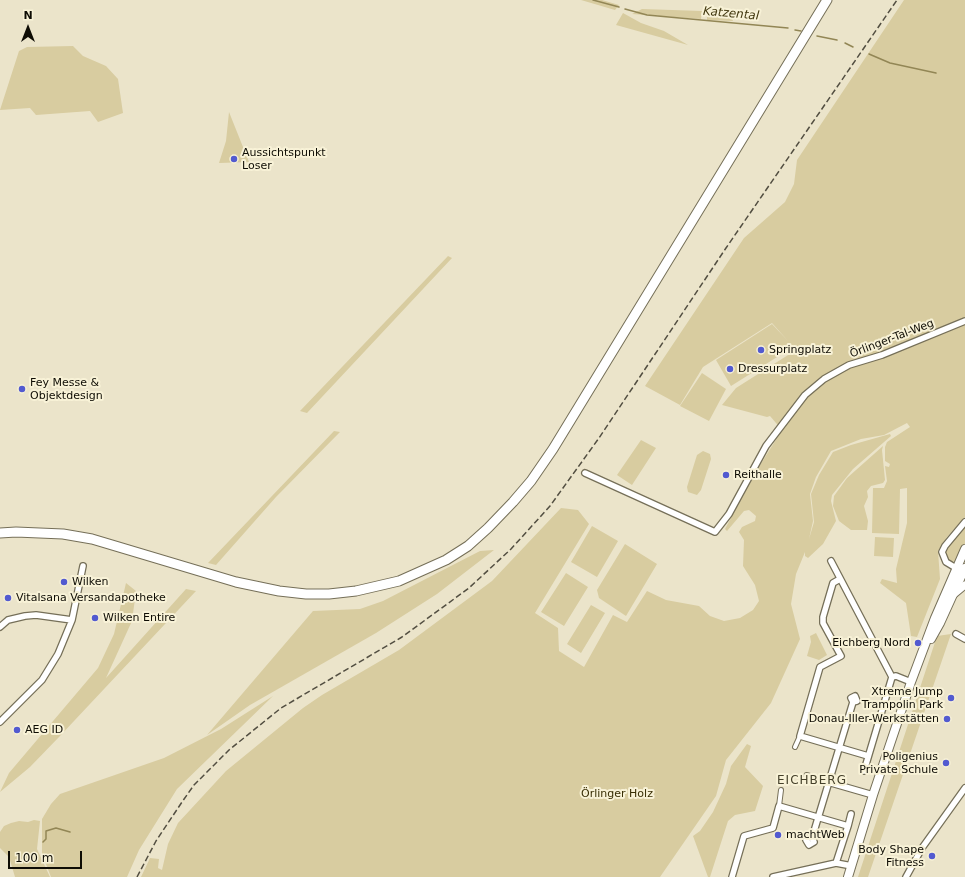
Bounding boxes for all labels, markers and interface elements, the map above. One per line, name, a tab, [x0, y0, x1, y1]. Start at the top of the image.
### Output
water label: Katzental	[702, 4, 760, 24]
north arrow	[8, 8, 48, 48]
text: N	[23, 9, 33, 22]
place label: Aussichtspunkt Loser	[242, 146, 326, 172]
marker: Aussichtspunkt Loser	[229, 154, 239, 164]
street label: Örlinger-Tal-Weg	[848, 317, 936, 361]
place label: Springplatz	[769, 343, 831, 357]
marker: Springplatz	[756, 345, 766, 355]
place label: Dressurplatz	[738, 362, 807, 376]
marker: Dressurplatz	[725, 364, 735, 374]
place label: Fey Messe & Objektdesign	[30, 376, 103, 402]
marker: Fey Messe & Objektdesign	[17, 384, 27, 394]
place label: Reithalle	[734, 468, 782, 482]
marker: Reithalle	[721, 470, 731, 480]
place label: Wilken	[72, 575, 108, 589]
marker: Wilken	[59, 577, 69, 587]
place label: Vitalsana Versandapotheke	[16, 591, 166, 605]
marker: Vitalsana Versandapotheke	[3, 593, 13, 603]
place label: Wilken Entire	[103, 611, 175, 625]
marker: Wilken Entire	[90, 613, 100, 623]
place label: Eichberg Nord	[832, 636, 910, 650]
marker: Eichberg Nord	[913, 638, 923, 648]
place label: Xtreme Jump Trampolin Park	[862, 685, 943, 711]
marker: Xtreme Jump Trampolin Park	[946, 693, 956, 703]
place label: Donau-Iller-Werkstätten	[809, 712, 939, 726]
marker: Donau-Iller-Werkstätten	[942, 714, 952, 724]
place label: AEG ID	[25, 723, 63, 737]
marker: AEG ID	[12, 725, 22, 735]
place label: Poligenius Private Schule	[859, 750, 938, 776]
marker: Poligenius Private Schule	[941, 758, 951, 768]
district label: EICHBERG	[777, 774, 847, 788]
park label: Örlinger Holz	[581, 787, 653, 801]
place label: machtWeb	[786, 828, 845, 842]
marker: machtWeb	[773, 830, 783, 840]
scale bar	[10, 843, 84, 869]
place label: Body Shape Fitness	[858, 843, 924, 869]
text: 100 m	[15, 851, 53, 865]
marker: Body Shape Fitness	[927, 851, 937, 861]

